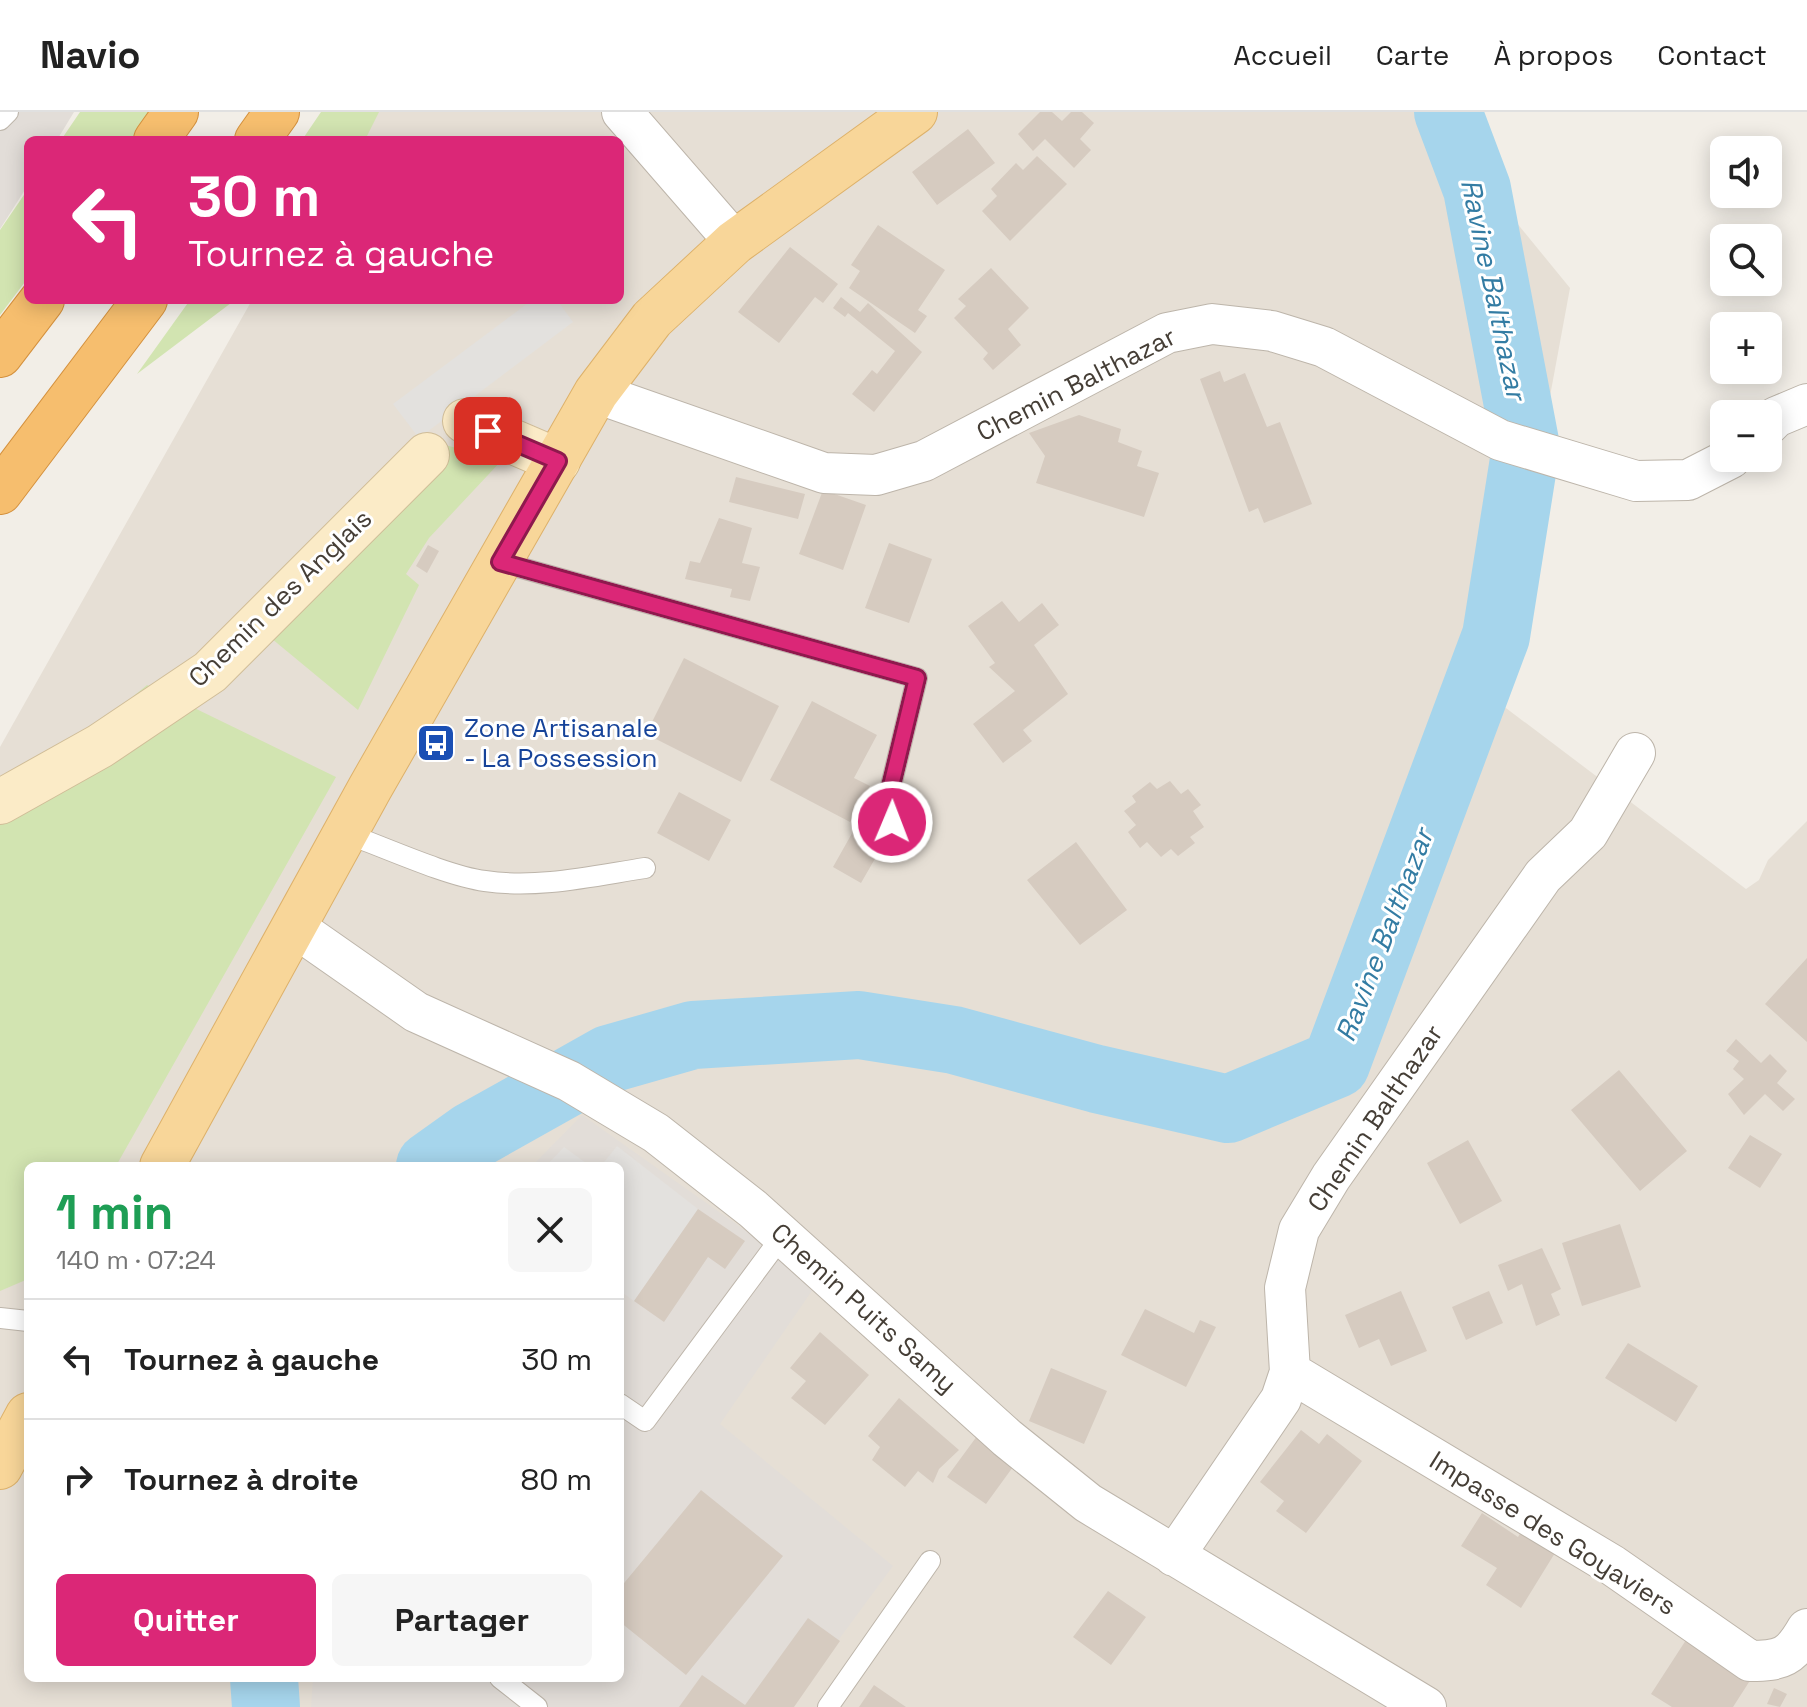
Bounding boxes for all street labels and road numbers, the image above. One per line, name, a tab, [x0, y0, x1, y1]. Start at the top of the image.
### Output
street label: Chemin Balthazar	[971, 319, 1181, 449]
street label: Chemin des Anglais	[181, 502, 379, 694]
street label: Chemin Balthazar	[1300, 1018, 1450, 1218]
street label: Chemin Puits Samy	[764, 1216, 964, 1400]
street label: Impasse des Goyaviers	[1423, 1443, 1683, 1623]

